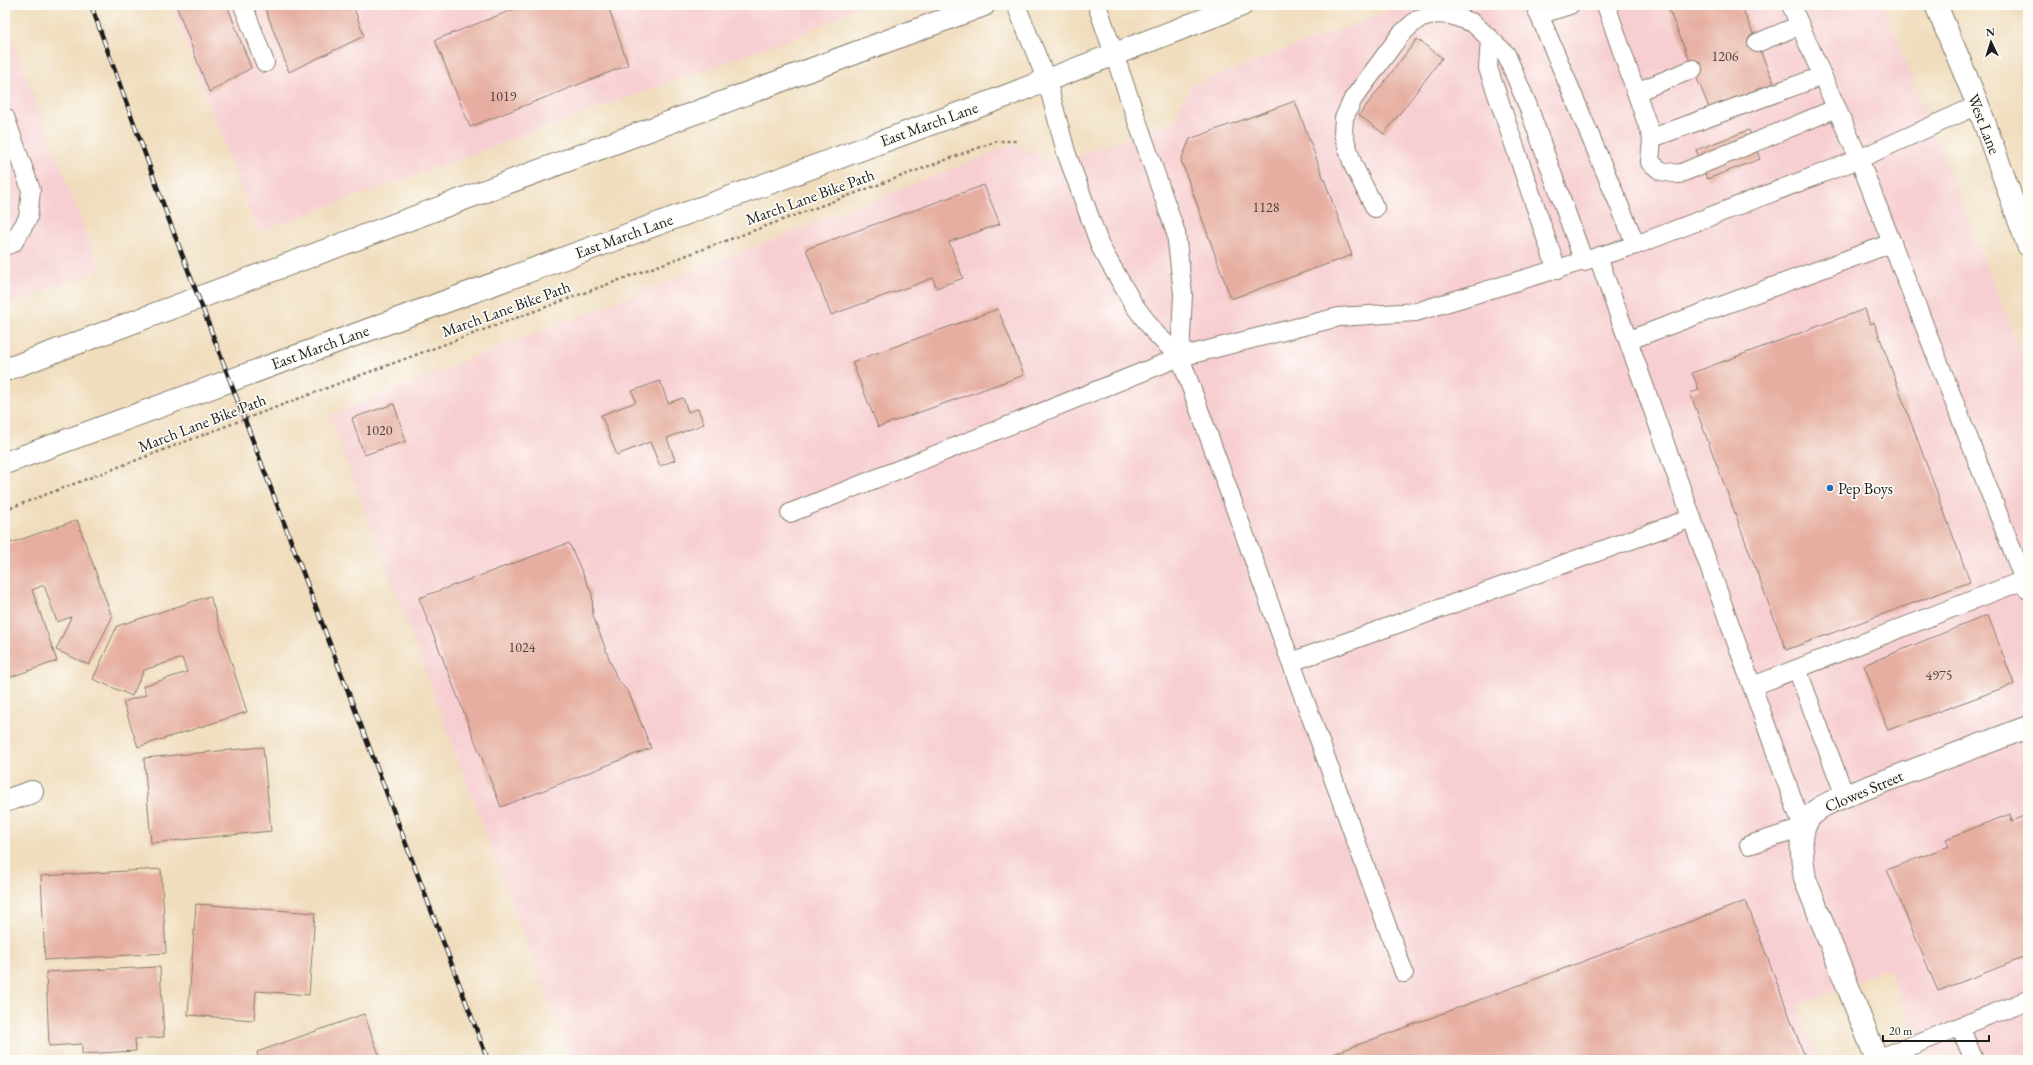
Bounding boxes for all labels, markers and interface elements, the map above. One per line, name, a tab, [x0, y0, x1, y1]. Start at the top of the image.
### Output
north arrow	[1971, 22, 2011, 62]
text: N	[1985, 25, 1995, 39]
house number: 1206	[1712, 47, 1739, 65]
house number: 1019	[490, 87, 517, 105]
street label: West Lane	[1963, 91, 2005, 157]
street label: East March Lane	[877, 97, 981, 151]
street label: March Lane Bike Path	[743, 164, 877, 230]
house number: 1128	[1253, 198, 1280, 216]
street label: East March Lane	[572, 209, 676, 263]
street label: March Lane Bike Path	[439, 276, 573, 342]
street label: East March Lane	[268, 320, 372, 374]
street label: March Lane Bike Path	[135, 389, 269, 457]
house number: 1020	[366, 421, 393, 439]
place label: Pep Boys	[1838, 478, 1893, 499]
marker: Pep Boys	[1825, 483, 1835, 493]
house number: 1024	[509, 638, 536, 656]
house number: 4975	[1926, 666, 1952, 684]
street label: Clowes Street	[1822, 765, 1906, 817]
scale bar	[1883, 1017, 1989, 1043]
text: 20 m	[1889, 1023, 1913, 1039]

